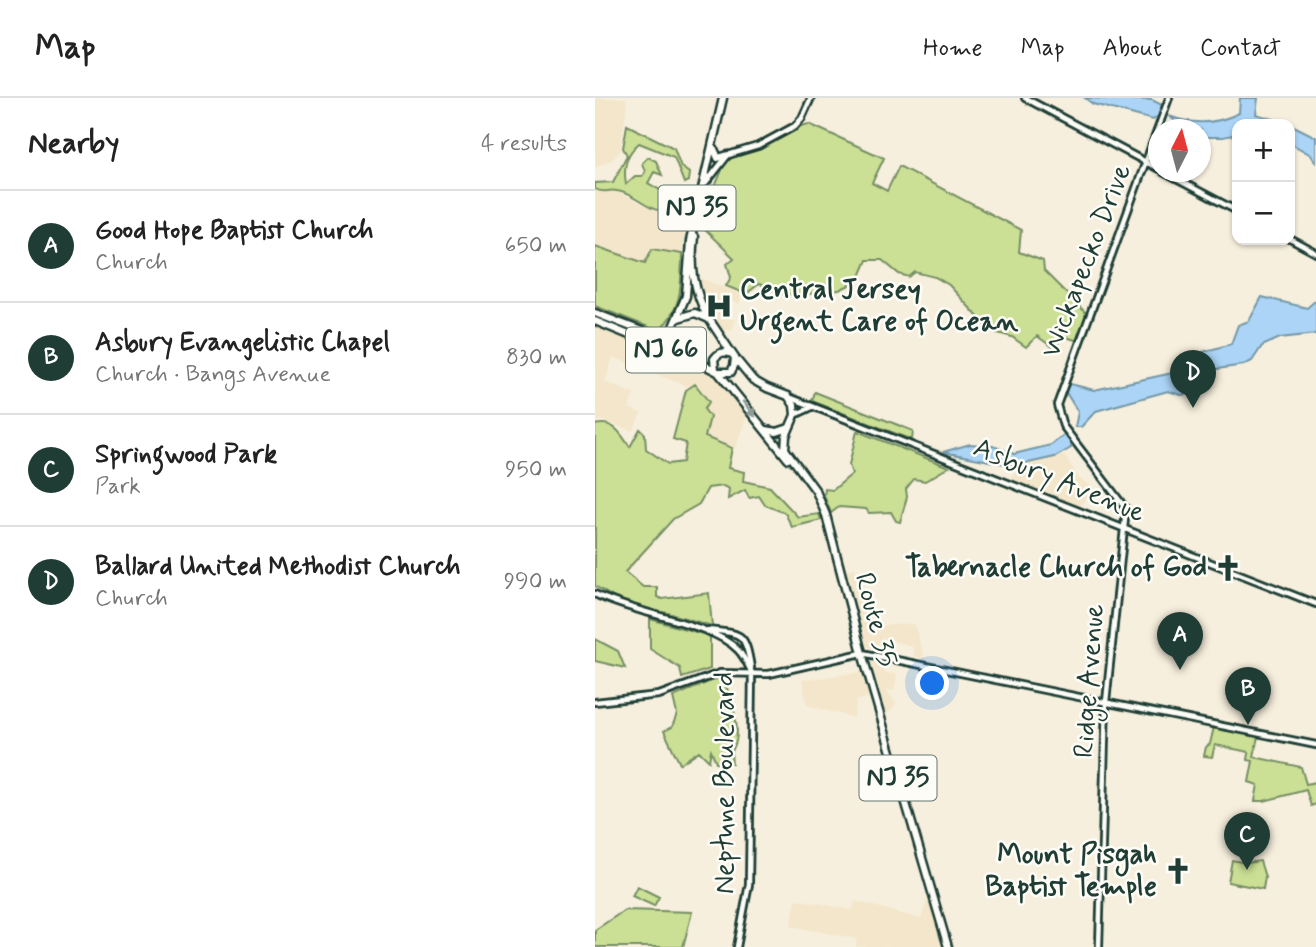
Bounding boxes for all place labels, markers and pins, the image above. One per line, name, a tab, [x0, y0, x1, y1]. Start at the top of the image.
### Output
place label: Central Jersey Urgent Care of Ocean	[740, 272, 1019, 344]
hospital icon: Central Jersey Urgent Care of Ocean	[704, 291, 734, 321]
pin: D	[1170, 350, 1216, 408]
place label: Tabernacle Church of God	[905, 550, 1207, 587]
church icon: Tabernacle Church of God	[1213, 553, 1243, 583]
pin: A	[1157, 612, 1203, 670]
pin: B	[1225, 667, 1271, 725]
pin: C	[1224, 812, 1270, 870]
place label: Mount Pisgah Baptist Temple	[985, 837, 1157, 906]
church icon: Mount Pisgah Baptist Temple	[1163, 856, 1193, 886]

